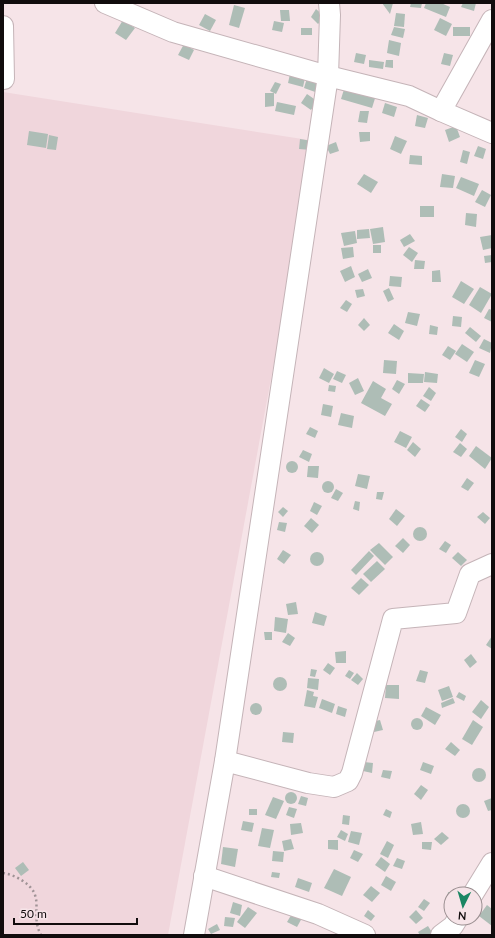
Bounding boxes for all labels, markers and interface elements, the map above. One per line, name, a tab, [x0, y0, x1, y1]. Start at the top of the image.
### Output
north arrow	[443, 886, 483, 926]
scale bar	[14, 900, 137, 926]
text: 50 m	[20, 906, 47, 921]
text: N	[457, 910, 467, 923]

